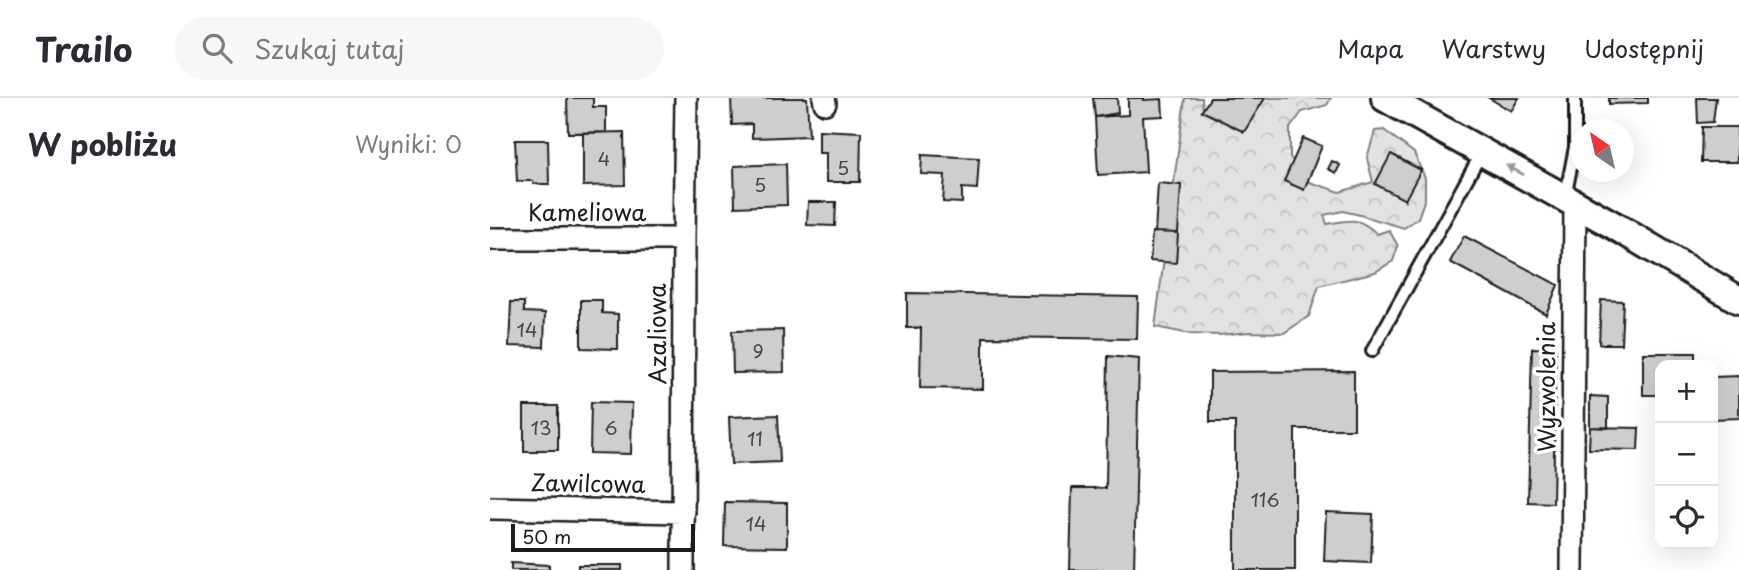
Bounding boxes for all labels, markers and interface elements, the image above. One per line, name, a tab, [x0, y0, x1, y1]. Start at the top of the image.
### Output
search box	[174, 17, 664, 80]
text: Trailo	[35, 23, 132, 73]
icon: search	[198, 29, 236, 67]
text: Szukaj tutaj	[254, 29, 404, 68]
text: Mapa	[1337, 30, 1403, 66]
text: Warstwy	[1441, 30, 1546, 66]
text: Udostępnij	[1584, 30, 1704, 66]
north arrow	[1571, 119, 1634, 182]
text: W pobliżu	[28, 121, 177, 166]
text: Wyniki: 0	[355, 126, 462, 161]
house number: 4	[598, 144, 610, 172]
house number: 5	[837, 153, 849, 181]
one-way arrow	[1506, 164, 1525, 176]
house number: 5	[754, 170, 766, 198]
street label: Kameliowa	[528, 194, 646, 229]
street label: Azaliowa	[639, 283, 674, 384]
house number: 14	[516, 315, 538, 343]
street label: Wyzwolenia	[1528, 322, 1563, 452]
house number: 9	[752, 336, 764, 364]
map controls	[1655, 360, 1718, 549]
button: +	[1655, 360, 1718, 423]
house number: 13	[530, 413, 552, 441]
house number: 6	[604, 413, 618, 441]
button: −	[1655, 423, 1718, 486]
house number: 11	[747, 424, 763, 452]
street label: Zawilcowa	[530, 464, 646, 501]
house number: 116	[1250, 485, 1280, 513]
button: locate	[1655, 486, 1718, 549]
house number: 14	[745, 509, 767, 537]
scale bar	[511, 521, 695, 553]
text: 50 m	[522, 522, 571, 550]

